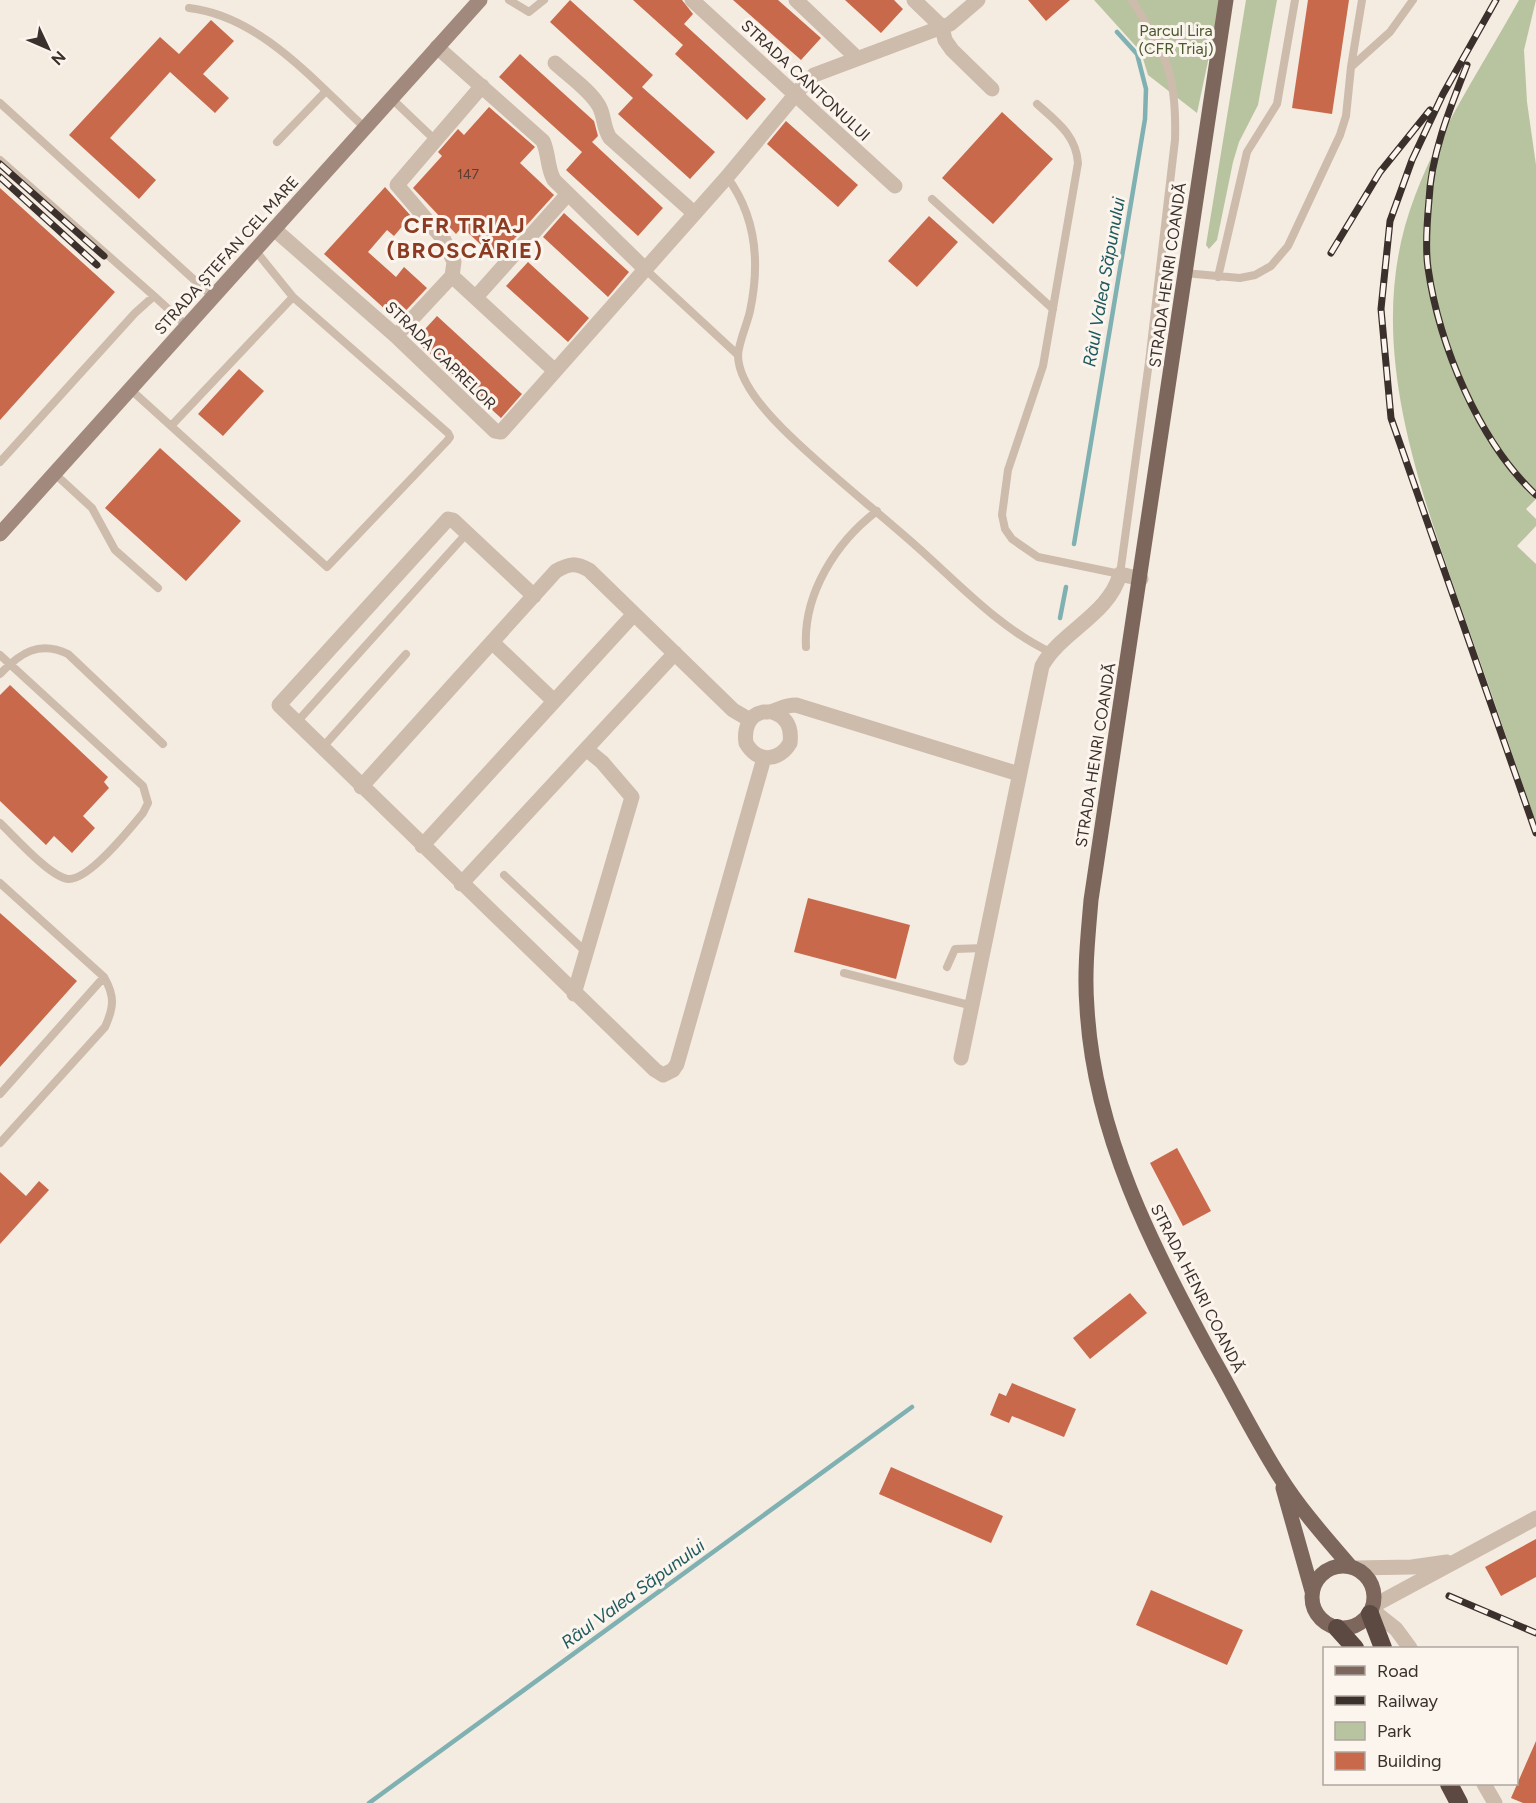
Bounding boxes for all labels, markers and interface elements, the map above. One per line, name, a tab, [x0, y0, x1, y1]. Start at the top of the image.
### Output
street label: STRADA CANTONULUI	[737, 16, 874, 145]
north arrow	[18, 18, 78, 78]
park label: Parcul Lira (CFR Triaj)	[1138, 21, 1214, 58]
text: N	[47, 47, 70, 69]
house number: 147	[457, 166, 479, 183]
street label: STRADA ȘTEFAN CEL MARE	[150, 172, 303, 338]
street label: STRADA HENRI COANDĂ	[1145, 181, 1190, 369]
water label: Râul Valea Săpunului	[1078, 195, 1130, 369]
district label: CFR TRIAJ (BROSCĂRIE)	[387, 212, 543, 264]
street label: STRADA CAPRELOR	[381, 298, 500, 413]
street label: STRADA HENRI COANDĂ	[1072, 661, 1119, 849]
street label: STRADA HENRI COANDĂ	[1147, 1201, 1248, 1376]
water label: Râul Valea Săpunului	[557, 1534, 710, 1653]
legend	[1323, 1647, 1518, 1785]
text: Road	[1377, 1660, 1418, 1682]
text: Railway	[1377, 1690, 1439, 1712]
text: Park	[1377, 1720, 1412, 1742]
text: Building	[1377, 1750, 1442, 1772]

